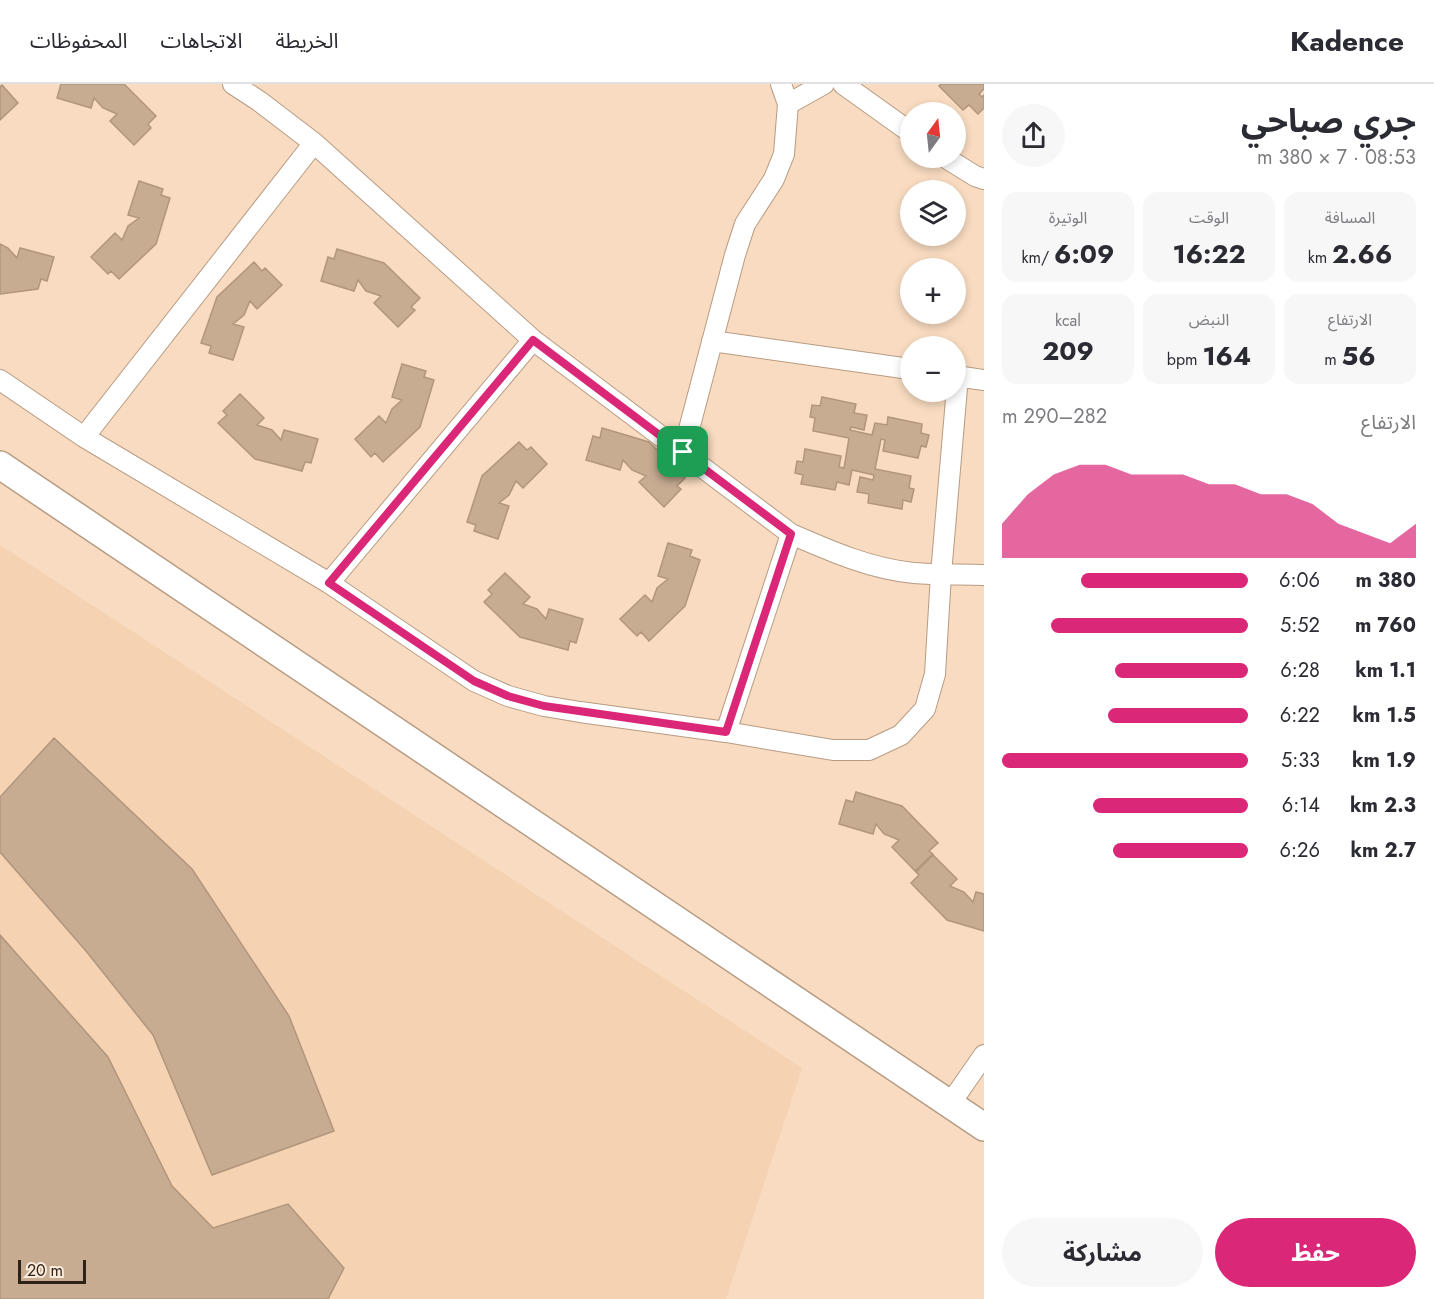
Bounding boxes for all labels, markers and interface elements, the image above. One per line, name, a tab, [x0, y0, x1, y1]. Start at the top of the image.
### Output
text: Kadence	[1290, 21, 1404, 62]
text: المحفوظات	[30, 26, 127, 56]
text: الاتجاهات	[160, 26, 242, 56]
text: الخريطة	[275, 26, 338, 56]
text: جري صباحي	[1241, 97, 1416, 144]
north arrow	[900, 102, 966, 168]
map controls	[900, 102, 966, 402]
button: share	[1002, 104, 1065, 167]
text: 08:53 · 7 × 380 m	[1257, 143, 1416, 172]
button: layers	[900, 180, 966, 246]
text: الوتيرة	[1049, 206, 1087, 229]
text: الوقت	[1189, 206, 1229, 229]
text: المسافة	[1325, 206, 1375, 229]
text: 6:09	[1054, 235, 1114, 273]
text: 16:22	[1172, 235, 1246, 273]
text: 2.66	[1332, 235, 1392, 273]
text: /km	[1022, 246, 1054, 269]
text: km	[1308, 246, 1332, 269]
button: +	[900, 258, 966, 324]
text: النبض	[1189, 308, 1229, 331]
text: الارتفاع	[1328, 308, 1372, 331]
text: kcal	[1055, 309, 1081, 332]
text: 209	[1042, 332, 1094, 370]
button: −	[900, 336, 966, 402]
text: 164	[1202, 337, 1251, 375]
text: 56	[1342, 337, 1376, 375]
text: bpm	[1167, 348, 1202, 371]
text: m	[1324, 348, 1342, 371]
text: 282–290 m	[1002, 402, 1107, 431]
text: الارتفاع	[1361, 408, 1416, 437]
pin	[657, 426, 708, 477]
icon: arrive	[666, 435, 699, 468]
text: 6:06	[1279, 566, 1320, 595]
text: 380 m	[1355, 566, 1416, 595]
text: 5:52	[1280, 611, 1320, 640]
text: 760 m	[1355, 611, 1416, 640]
text: 6:28	[1280, 656, 1320, 685]
text: 1.1 km	[1355, 656, 1416, 685]
text: 6:22	[1280, 701, 1320, 730]
text: 1.5 km	[1353, 701, 1416, 730]
text: 5:33	[1281, 746, 1320, 775]
text: 1.9 km	[1352, 746, 1416, 775]
text: 6:14	[1282, 791, 1320, 820]
text: 2.3 km	[1350, 791, 1416, 820]
text: 6:26	[1280, 836, 1320, 865]
text: 2.7 km	[1350, 836, 1416, 865]
button: مشاركة	[1002, 1218, 1203, 1287]
button: حفظ	[1215, 1218, 1416, 1287]
scale bar	[18, 1257, 86, 1284]
text: 20 m	[27, 1259, 63, 1282]

